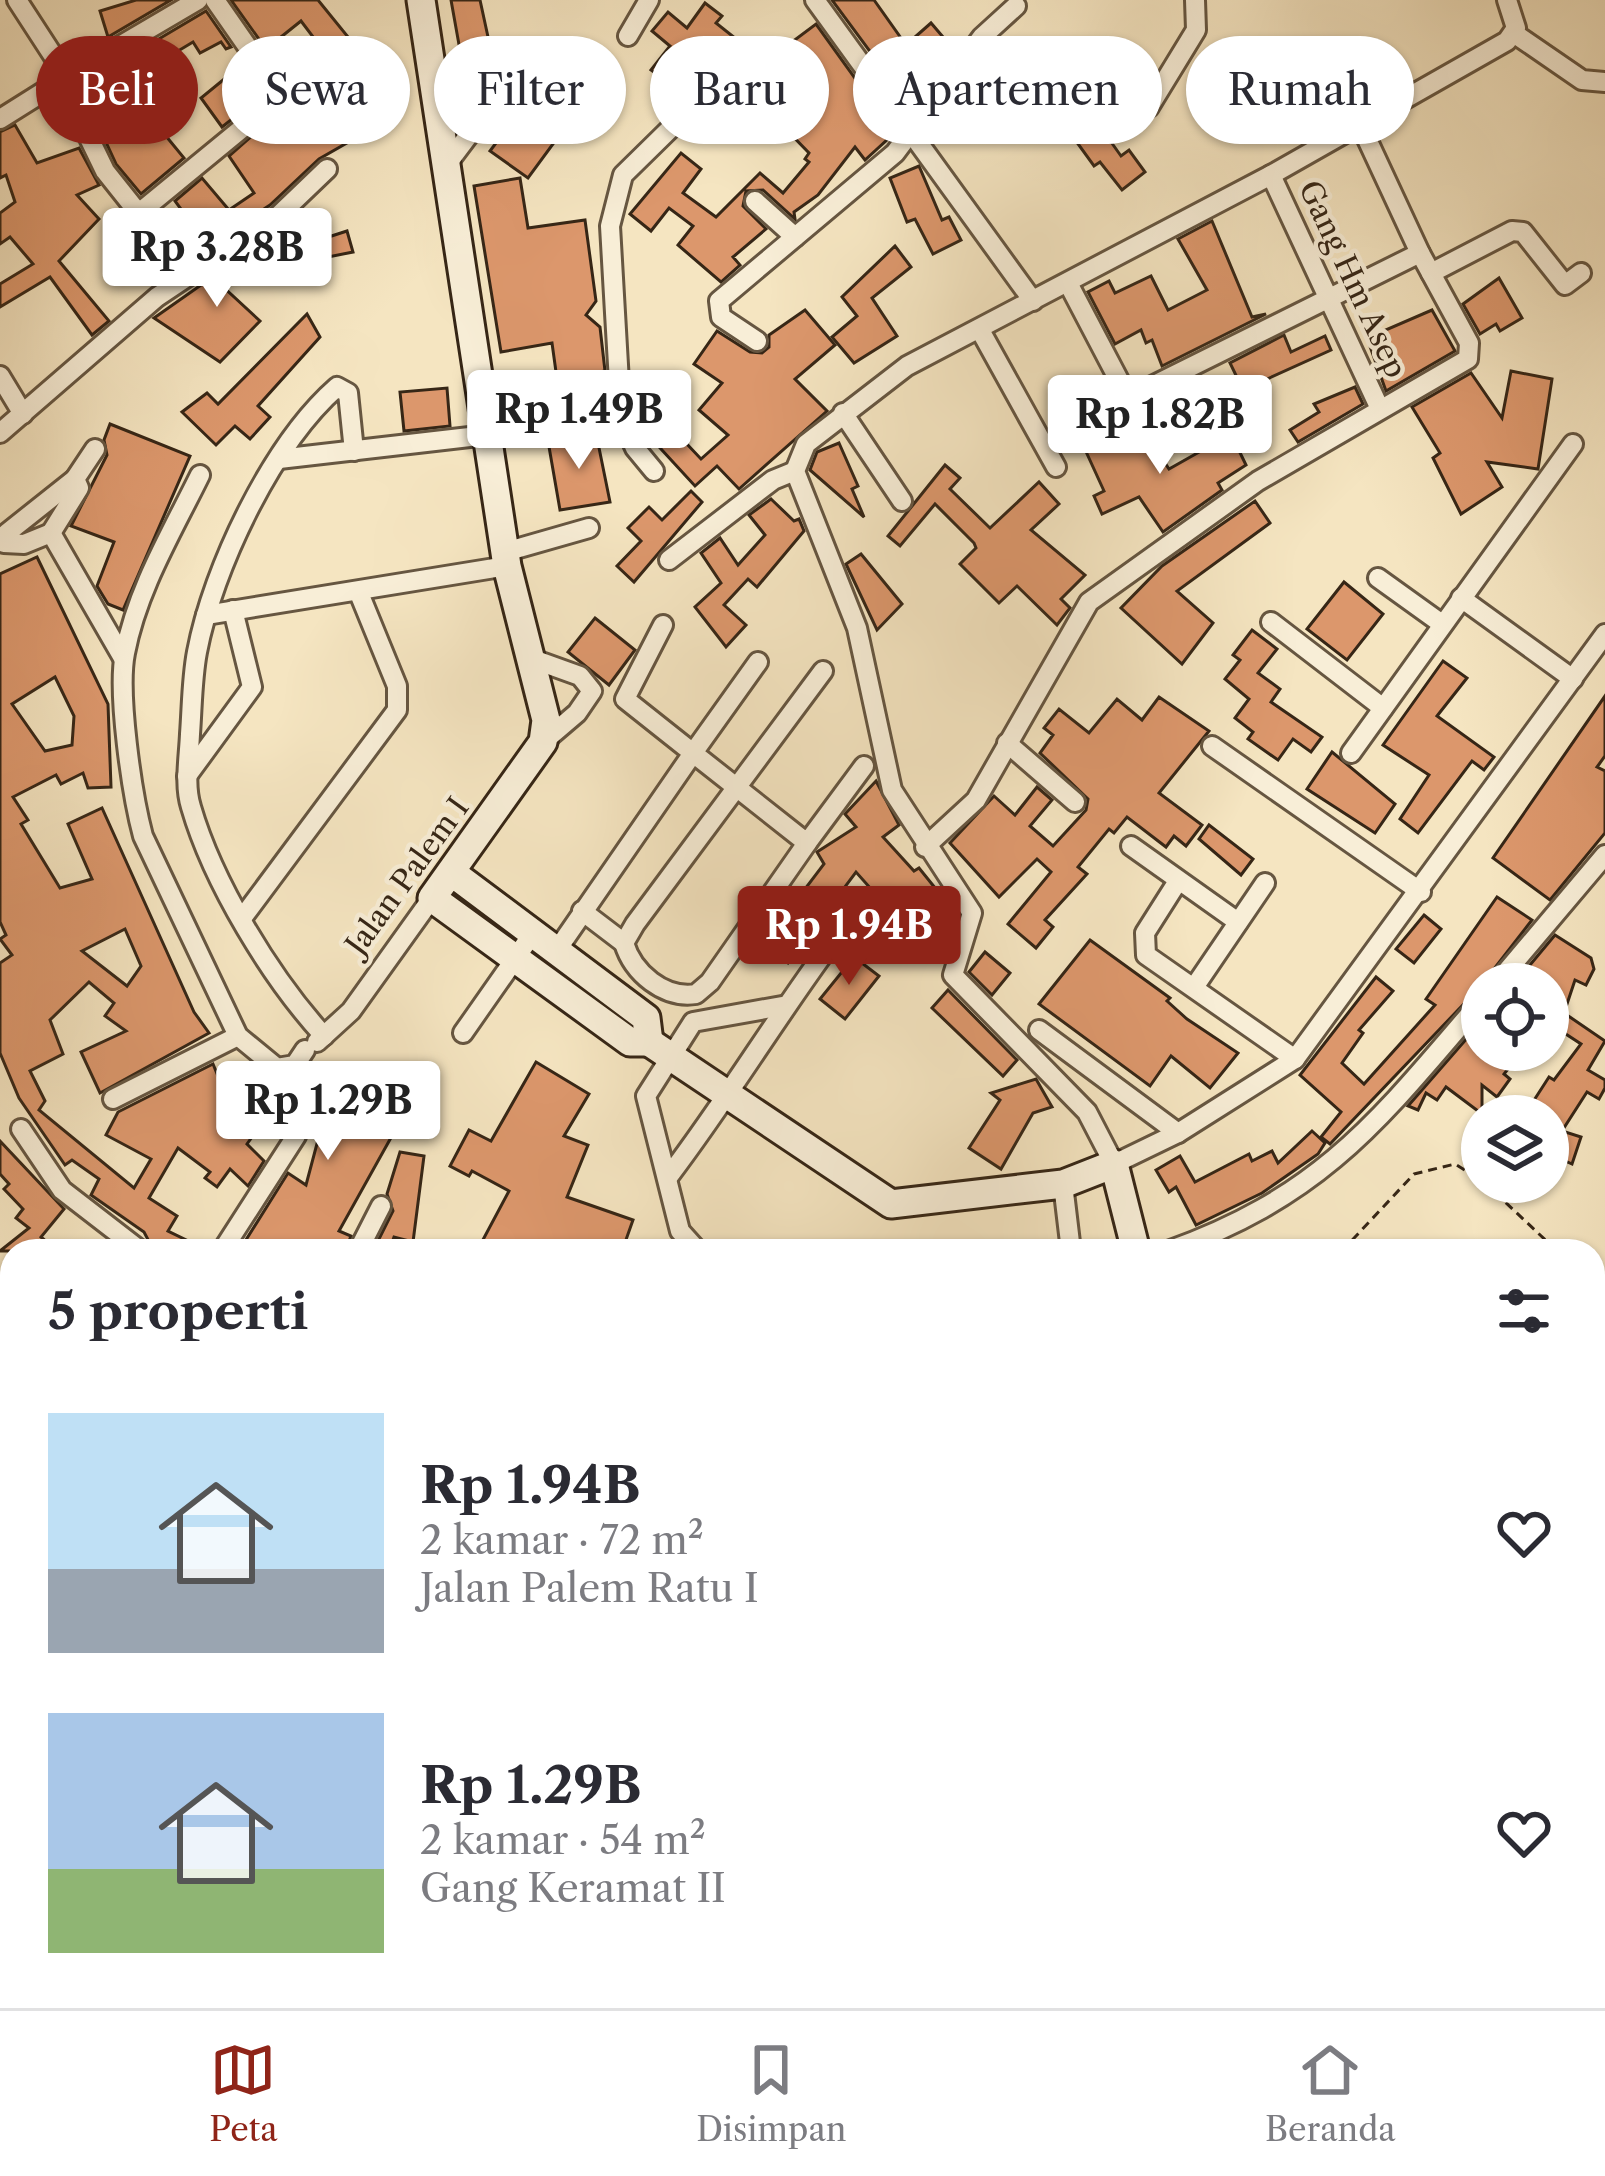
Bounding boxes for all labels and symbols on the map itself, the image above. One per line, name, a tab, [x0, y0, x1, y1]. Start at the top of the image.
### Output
street label: Gang Hm Asep	[1291, 174, 1415, 384]
pin: Rp 3.28B	[93, 208, 341, 310]
pin: Rp 1.49B	[455, 370, 703, 472]
pin: Rp 1.82B	[1036, 375, 1284, 477]
street label: Jalan Palem I	[335, 790, 477, 965]
pin: Rp 1.94B	[725, 886, 973, 988]
pin: Rp 1.29B	[204, 1061, 452, 1163]

